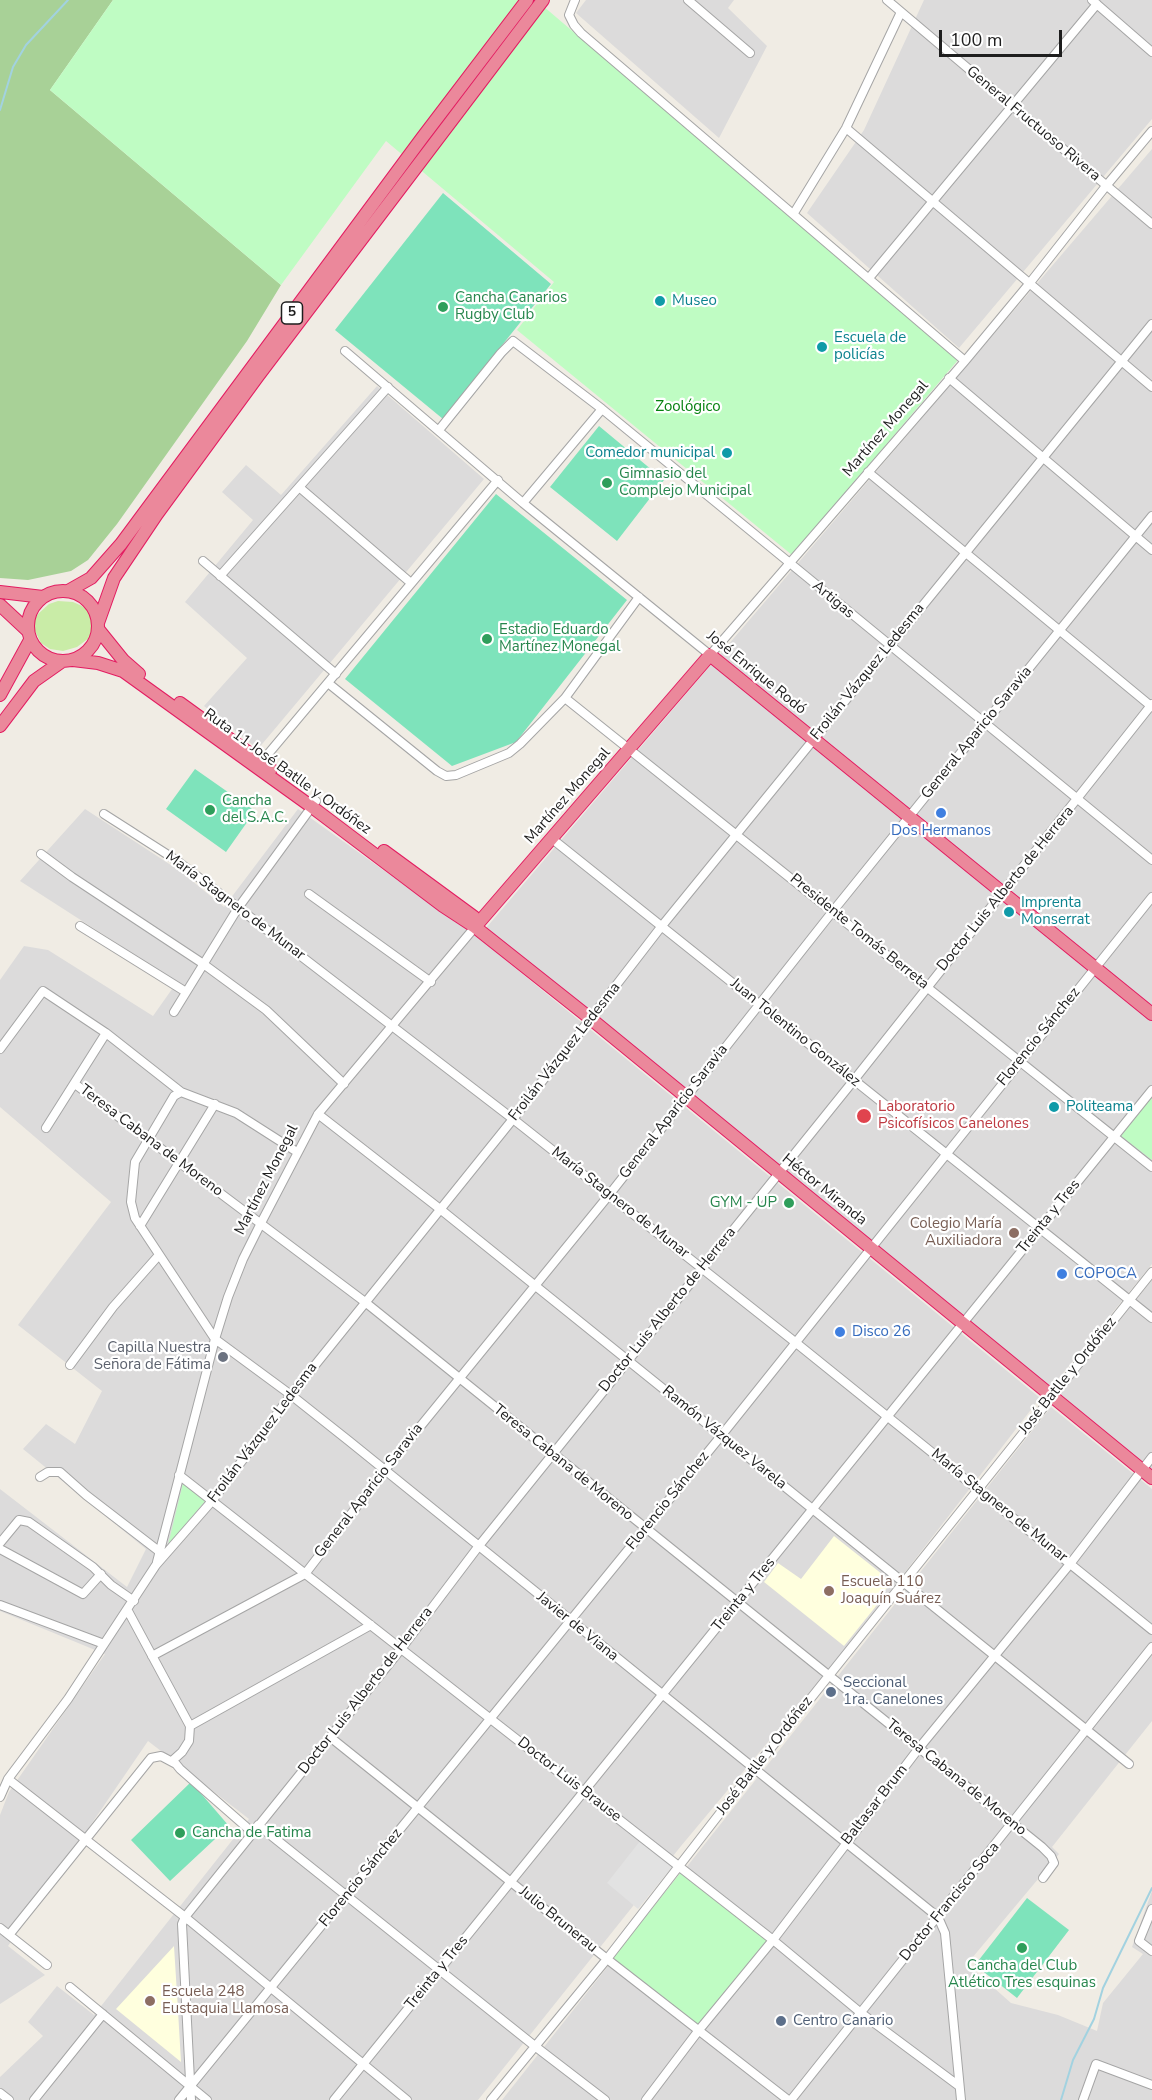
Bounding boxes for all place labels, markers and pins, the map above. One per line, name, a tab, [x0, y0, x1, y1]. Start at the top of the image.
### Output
place label: Cancha Canarios Rugby Club	[455, 289, 567, 324]
place label: Museo	[672, 292, 717, 310]
marker: Museo	[653, 294, 667, 308]
marker: Cancha Canarios Rugby Club	[436, 300, 450, 314]
place label: Escuela de policías	[834, 329, 906, 364]
marker: Escuela de policías	[815, 340, 829, 354]
place label: Comedor municipal	[585, 444, 715, 462]
marker: Comedor municipal	[720, 446, 734, 460]
place label: Gimnasio del Complejo Municipal	[619, 465, 751, 500]
marker: Gimnasio del Complejo Municipal	[600, 476, 614, 490]
place label: Estadio Eduardo Martínez Monegal	[499, 621, 620, 656]
marker: Estadio Eduardo Martínez Monegal	[480, 632, 494, 646]
place label: Cancha del S.A.C.	[222, 792, 288, 827]
marker: Cancha del S.A.C.	[203, 803, 217, 817]
marker: Dos Hermanos	[934, 806, 948, 820]
place label: Dos Hermanos	[891, 822, 991, 840]
place label: Imprenta Monserrat	[1021, 894, 1090, 929]
marker: Imprenta Monserrat	[1002, 905, 1016, 919]
place label: Laboratorio Psicofísicos Canelones	[878, 1098, 1029, 1133]
place label: Politeama	[1066, 1098, 1133, 1116]
marker: Politeama	[1047, 1100, 1061, 1114]
marker: Laboratorio Psicofísicos Canelones	[855, 1107, 873, 1125]
place label: GYM - UP	[710, 1194, 777, 1212]
marker: GYM - UP	[782, 1196, 796, 1210]
place label: Colegio María Auxiliadora	[910, 1215, 1002, 1250]
marker: Colegio María Auxiliadora	[1007, 1226, 1021, 1240]
place label: COPOCA	[1074, 1265, 1137, 1283]
marker: COPOCA	[1055, 1267, 1069, 1281]
place label: Disco 26	[852, 1323, 911, 1341]
marker: Disco 26	[833, 1325, 847, 1339]
place label: Capilla Nuestra Señora de Fátima	[94, 1339, 211, 1374]
marker: Capilla Nuestra Señora de Fátima	[216, 1350, 230, 1364]
place label: Escuela 110 Joaquín Suárez	[841, 1573, 941, 1608]
marker: Escuela 110 Joaquín Suárez	[822, 1584, 836, 1598]
place label: Seccional 1ra. Canelones	[843, 1674, 943, 1709]
marker: Seccional 1ra. Canelones	[824, 1685, 838, 1699]
place label: Cancha de Fatima	[192, 1824, 312, 1842]
marker: Cancha de Fatima	[173, 1826, 187, 1840]
marker: Cancha del Club Atlético Tres esquinas	[1015, 1941, 1029, 1955]
place label: Cancha del Club Atlético Tres esquinas	[948, 1957, 1096, 1992]
place label: Escuela 248 Eustaquia Llamosa	[162, 1983, 289, 2018]
marker: Escuela 248 Eustaquia Llamosa	[143, 1994, 157, 2008]
place label: Centro Canario	[793, 2012, 893, 2030]
marker: Centro Canario	[774, 2014, 788, 2028]

